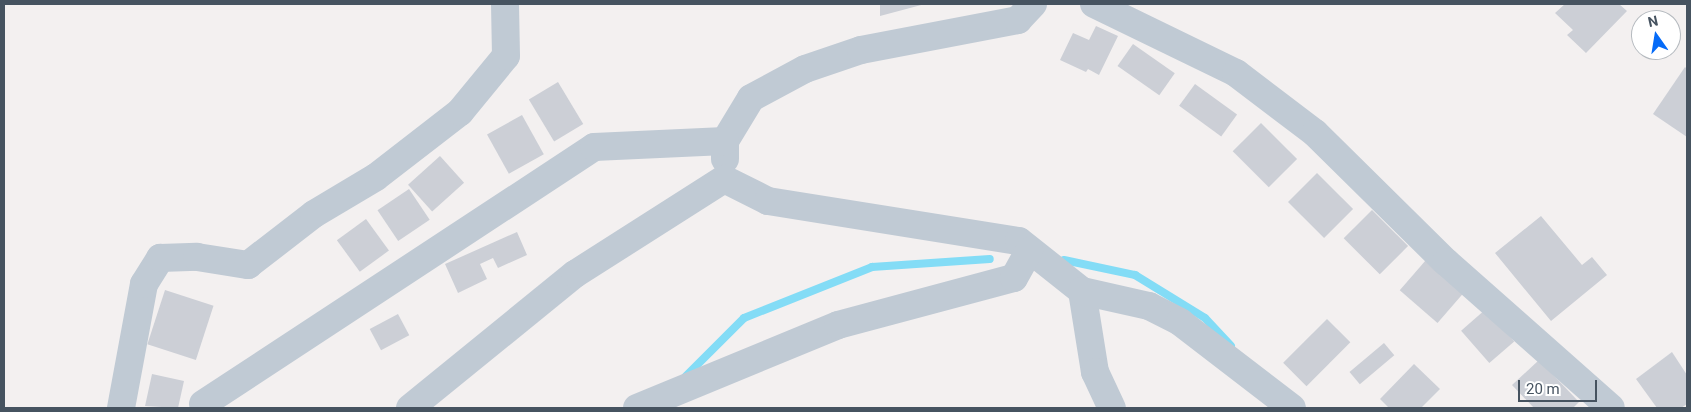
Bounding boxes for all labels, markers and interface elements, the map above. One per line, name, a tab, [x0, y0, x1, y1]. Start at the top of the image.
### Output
north arrow	[1631, 10, 1681, 60]
text: N	[1646, 12, 1659, 30]
scale bar	[1521, 370, 1600, 402]
text: 20 m	[1526, 380, 1560, 398]

